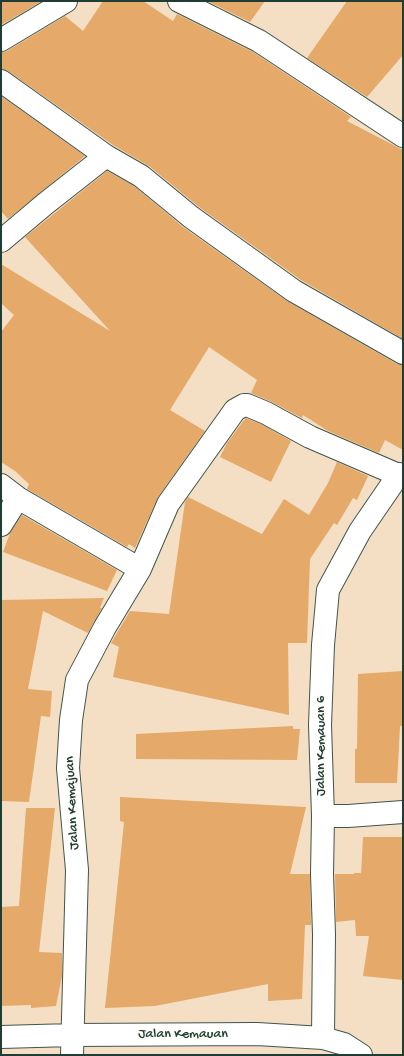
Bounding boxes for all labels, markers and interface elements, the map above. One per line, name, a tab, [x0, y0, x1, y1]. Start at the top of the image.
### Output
street label: Jalan Kemauan 6	[314, 696, 330, 796]
street label: Jalan Kemajuan	[62, 756, 84, 850]
street label: Jalan Kemauan	[138, 1027, 228, 1043]

